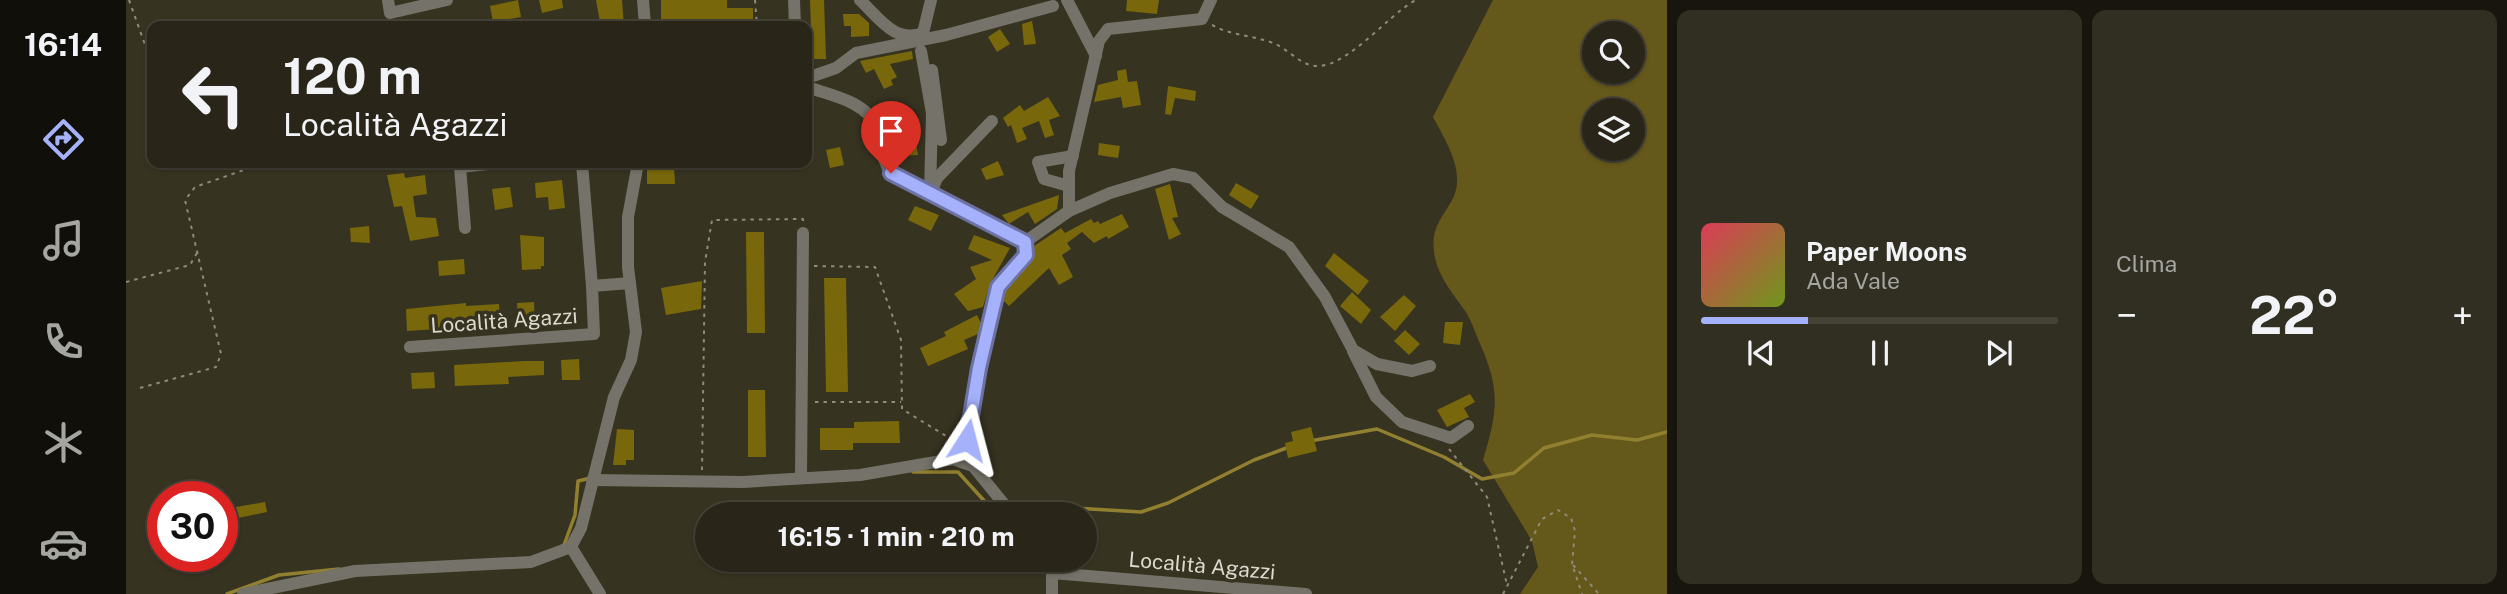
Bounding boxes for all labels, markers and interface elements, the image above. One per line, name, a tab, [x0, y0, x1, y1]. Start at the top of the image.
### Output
map controls	[1582, 21, 1645, 161]
button: search	[1582, 21, 1645, 84]
text: 16:14	[24, 26, 102, 63]
text: 120 m	[283, 47, 422, 105]
icon: left	[168, 49, 259, 140]
button: layers	[1582, 98, 1645, 161]
pin	[861, 101, 921, 173]
text: Località Agazzi	[283, 106, 507, 143]
icon: arrive	[872, 112, 910, 150]
icon: directions	[39, 115, 88, 164]
icon: music	[39, 216, 88, 265]
text: Paper Moons	[1806, 236, 1967, 267]
text: Clima	[2116, 250, 2177, 277]
text: Ada Vale	[1806, 267, 1900, 294]
text: 22°	[2249, 285, 2340, 346]
text: −	[2116, 293, 2137, 338]
text: +	[2452, 293, 2473, 338]
street label: Località Agazzi	[430, 303, 578, 338]
icon: phone	[39, 317, 88, 366]
icon: previous	[1742, 334, 1780, 372]
icon: pause	[1861, 334, 1899, 372]
icon: next	[1980, 334, 2018, 372]
position arrow	[930, 403, 1004, 477]
icon: climate	[39, 418, 88, 467]
speed limit sign: 30	[147, 481, 238, 572]
icon: car	[39, 519, 88, 568]
text: 16:15 · 1 min · 210 m	[778, 521, 1015, 552]
street label: Località Agazzi	[1128, 547, 1276, 584]

